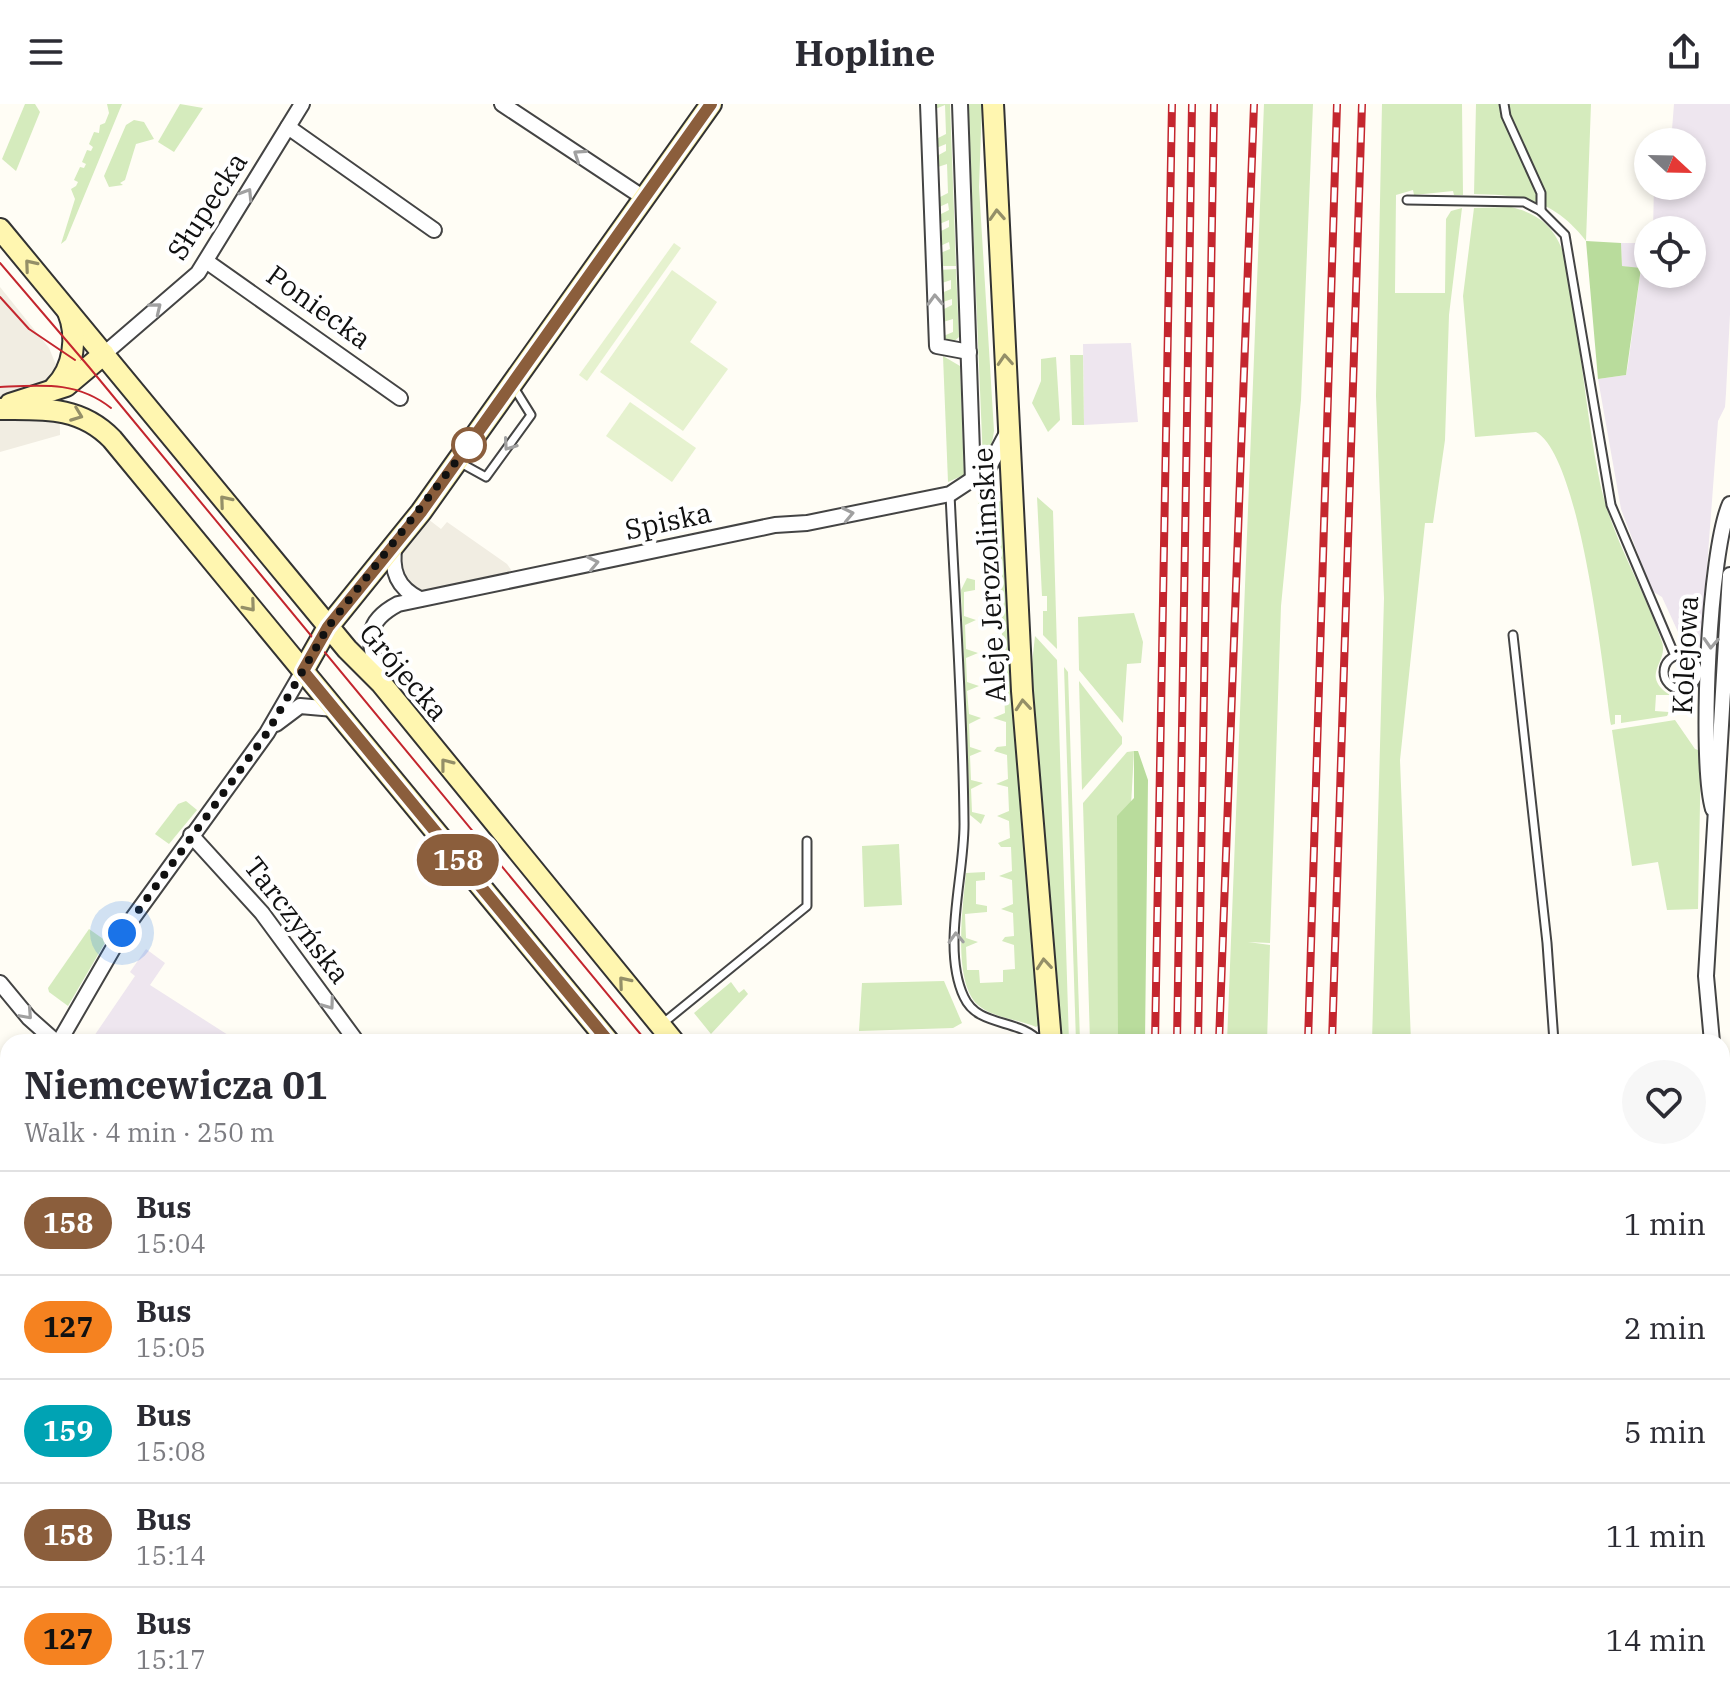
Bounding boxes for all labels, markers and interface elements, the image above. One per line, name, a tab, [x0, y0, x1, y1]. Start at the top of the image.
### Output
text: Hopline	[795, 29, 935, 76]
icon: menu	[24, 30, 68, 74]
icon: share	[1662, 30, 1706, 74]
north arrow	[1634, 128, 1706, 200]
map controls	[1634, 128, 1706, 288]
street label: Słupecka	[158, 145, 255, 267]
one-way arrow	[573, 150, 587, 165]
one-way arrow	[237, 188, 253, 203]
one-way arrow	[988, 208, 1005, 221]
button: locate	[1634, 216, 1706, 288]
street label: Poniecka	[260, 256, 379, 357]
one-way arrow	[25, 260, 40, 274]
one-way arrow	[926, 293, 943, 306]
one-way arrow	[147, 303, 161, 318]
one-way arrow	[997, 353, 1014, 366]
one-way arrow	[69, 405, 83, 422]
unlabelled marker	[452, 428, 486, 462]
one-way arrow	[504, 436, 519, 450]
street label: Aleje Jerozolimskie	[963, 447, 1014, 703]
street label: Spiska	[621, 493, 715, 548]
one-way arrow	[220, 496, 235, 511]
one-way arrow	[841, 506, 854, 523]
one-way arrow	[586, 555, 599, 572]
street label: Kolejowa	[1663, 594, 1706, 715]
one-way arrow	[240, 597, 255, 612]
street label: Grójecka	[352, 615, 457, 728]
one-way arrow	[1703, 637, 1720, 650]
one-way arrow	[1015, 698, 1032, 711]
one-way arrow	[442, 758, 456, 773]
line badge: 158	[412, 834, 504, 886]
text: 158	[433, 841, 483, 878]
street label: Tarczyńska	[236, 849, 359, 991]
your location	[102, 913, 142, 953]
one-way arrow	[947, 931, 965, 944]
one-way arrow	[1036, 957, 1053, 970]
one-way arrow	[619, 977, 634, 991]
one-way arrow	[319, 995, 333, 1009]
one-way arrow	[17, 1005, 31, 1020]
text: Niemcewicza 01	[24, 1060, 328, 1109]
button: heart	[1622, 1060, 1706, 1144]
text: Walk · 4 min · 250 m	[24, 1115, 275, 1149]
text: Bus	[136, 1187, 191, 1226]
text: 158	[43, 1204, 93, 1241]
text: 1 min	[1624, 1204, 1706, 1243]
text: 15:04	[136, 1226, 206, 1260]
text: Bus	[136, 1291, 191, 1330]
text: 127	[43, 1308, 93, 1345]
text: 2 min	[1624, 1308, 1706, 1347]
text: 15:05	[136, 1330, 206, 1364]
text: Bus	[136, 1395, 191, 1434]
text: 159	[43, 1412, 93, 1449]
text: 5 min	[1624, 1412, 1706, 1451]
text: 15:08	[136, 1434, 206, 1468]
text: Bus	[136, 1499, 191, 1538]
text: 158	[43, 1516, 93, 1553]
text: 11 min	[1606, 1516, 1706, 1555]
text: 15:14	[136, 1538, 206, 1572]
text: Bus	[136, 1603, 191, 1642]
text: 127	[43, 1620, 93, 1657]
text: 14 min	[1606, 1620, 1706, 1659]
text: 15:17	[136, 1642, 206, 1676]

